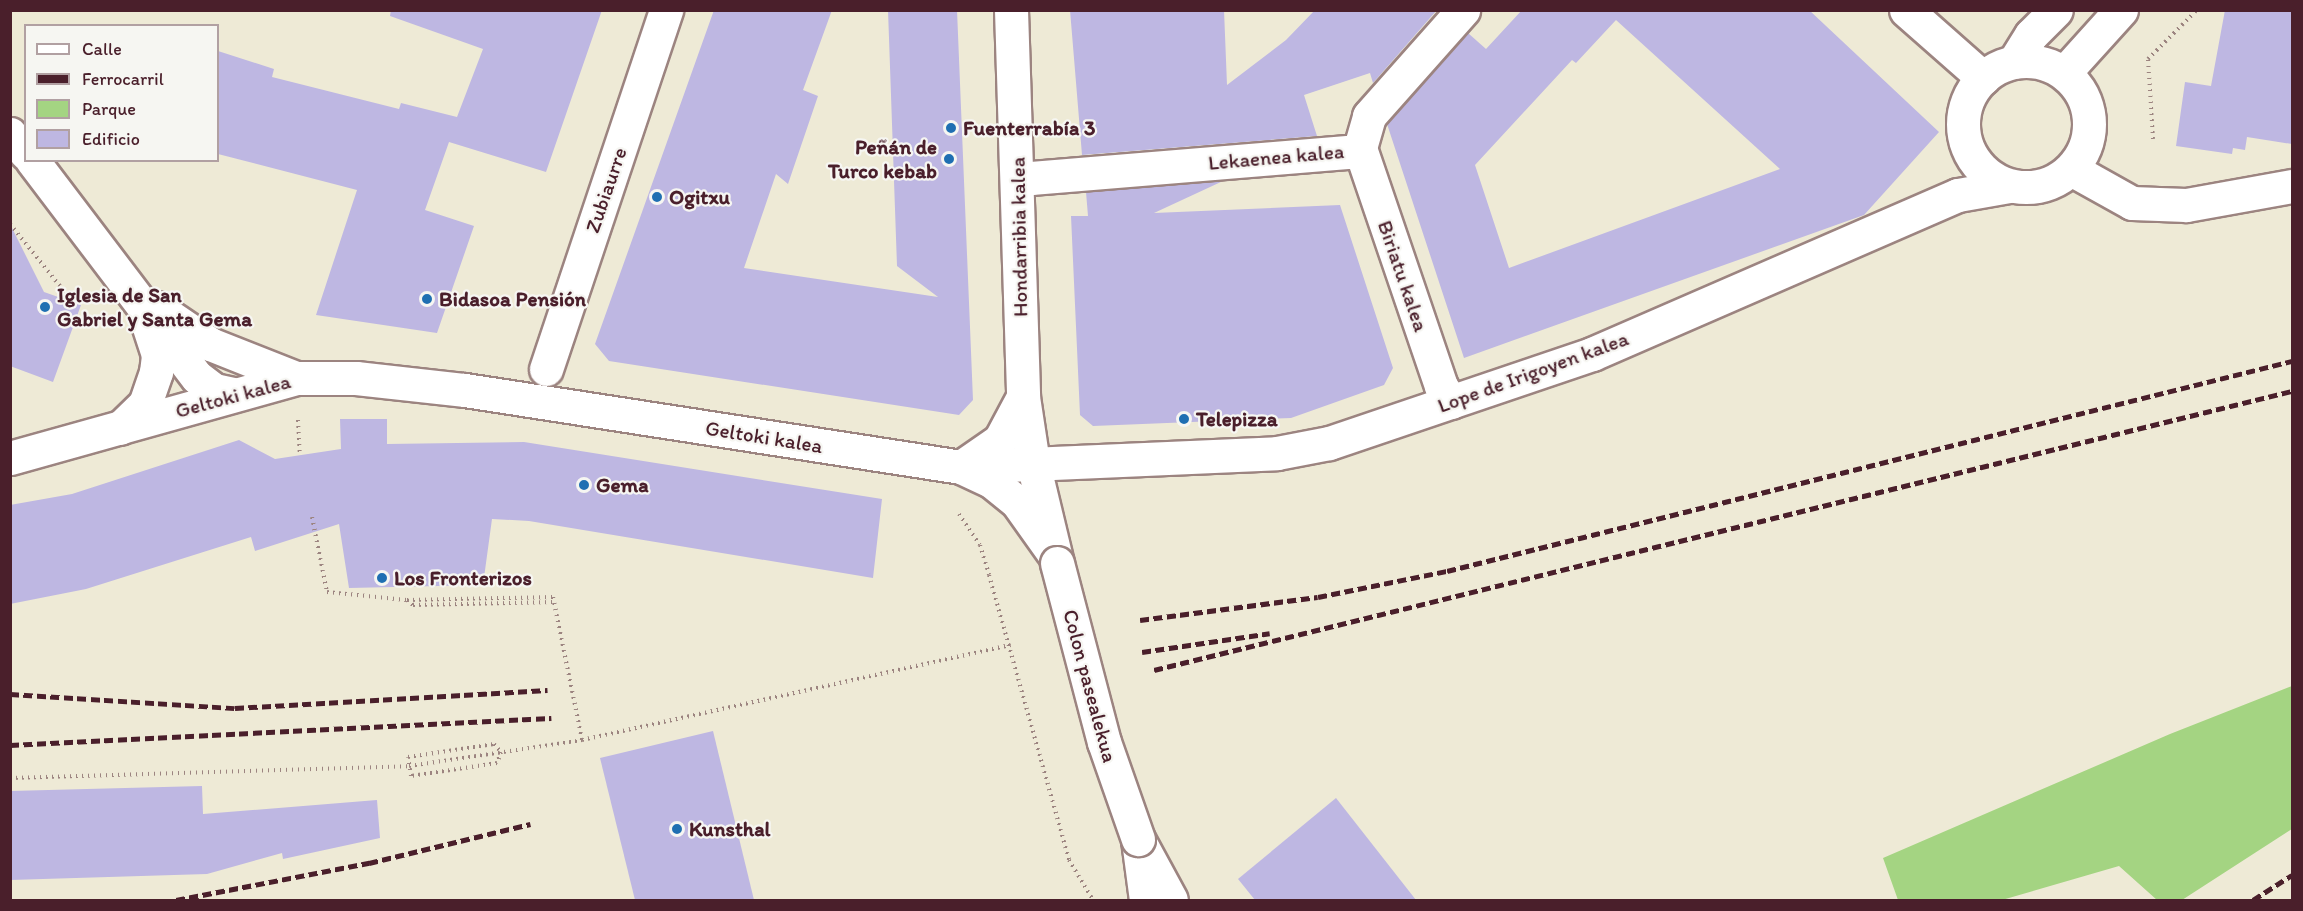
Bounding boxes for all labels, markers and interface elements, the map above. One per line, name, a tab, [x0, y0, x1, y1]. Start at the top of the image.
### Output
legend	[24, 24, 219, 162]
text: Calle	[82, 38, 122, 60]
text: Ferrocarril	[82, 68, 164, 90]
text: Parque	[82, 98, 136, 120]
place label: Fuenterrabía 3	[963, 115, 1095, 141]
marker: Fuenterrabía 3	[944, 121, 958, 135]
text: Edificio	[82, 128, 140, 150]
place label: Peñán de Turco kebab	[829, 134, 937, 184]
street label: Lekaenea kalea	[1207, 138, 1345, 176]
street label: Zubiaurre	[580, 144, 632, 236]
marker: Peñán de Turco kebab	[942, 152, 956, 166]
street label: Hondarribia kalea	[1005, 156, 1033, 318]
place label: Ogitxu	[669, 184, 730, 210]
marker: Ogitxu	[650, 190, 664, 204]
street label: Biriatu kalea	[1372, 217, 1434, 335]
place label: Iglesia de San Gabriel y Santa Gema	[57, 282, 252, 332]
place label: Bidasoa Pensión	[439, 286, 586, 312]
marker: Bidasoa Pensión	[420, 292, 434, 306]
marker: Iglesia de San Gabriel y Santa Gema	[38, 300, 52, 314]
street label: Lope de Irigoyen kalea	[1434, 326, 1632, 418]
street label: Geltoki kalea	[173, 368, 293, 424]
place label: Telepizza	[1196, 406, 1278, 432]
marker: Telepizza	[1177, 412, 1191, 426]
street label: Geltoki kalea	[704, 415, 824, 459]
place label: Gema	[596, 472, 648, 498]
marker: Gema	[577, 478, 591, 492]
place label: Los Fronterizos	[394, 565, 532, 591]
marker: Los Fronterizos	[375, 571, 389, 585]
street label: Colon pasealekua	[1057, 606, 1123, 766]
place label: Kunsthal	[689, 816, 770, 842]
marker: Kunsthal	[670, 822, 684, 836]

